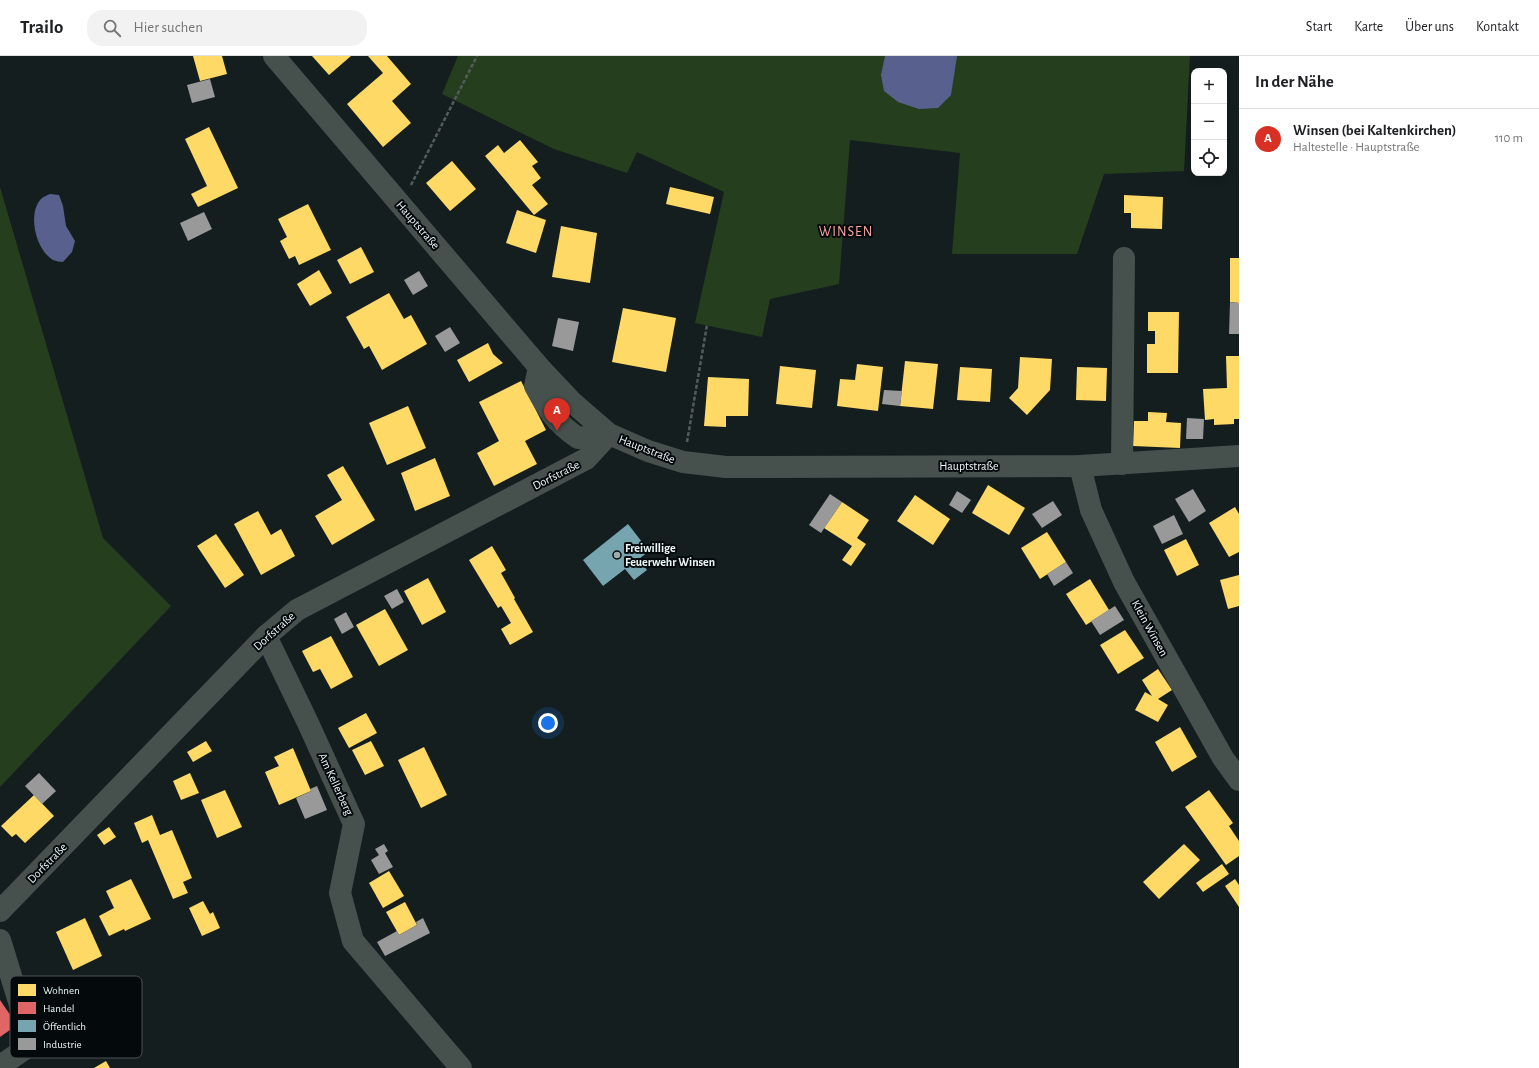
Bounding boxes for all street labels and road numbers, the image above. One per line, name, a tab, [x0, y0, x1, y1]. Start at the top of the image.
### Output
street label: Hauptstraße	[394, 199, 442, 251]
street label: Hauptstraße	[617, 433, 677, 465]
street label: Dorfstraße	[531, 458, 581, 492]
street label: Hauptstraße	[939, 460, 999, 472]
street label: Klein Winsen	[1130, 598, 1170, 658]
street label: Dorfstraße	[251, 610, 297, 652]
street label: Am Kellerberg	[316, 751, 356, 817]
street label: Dorfstraße	[25, 841, 69, 885]

